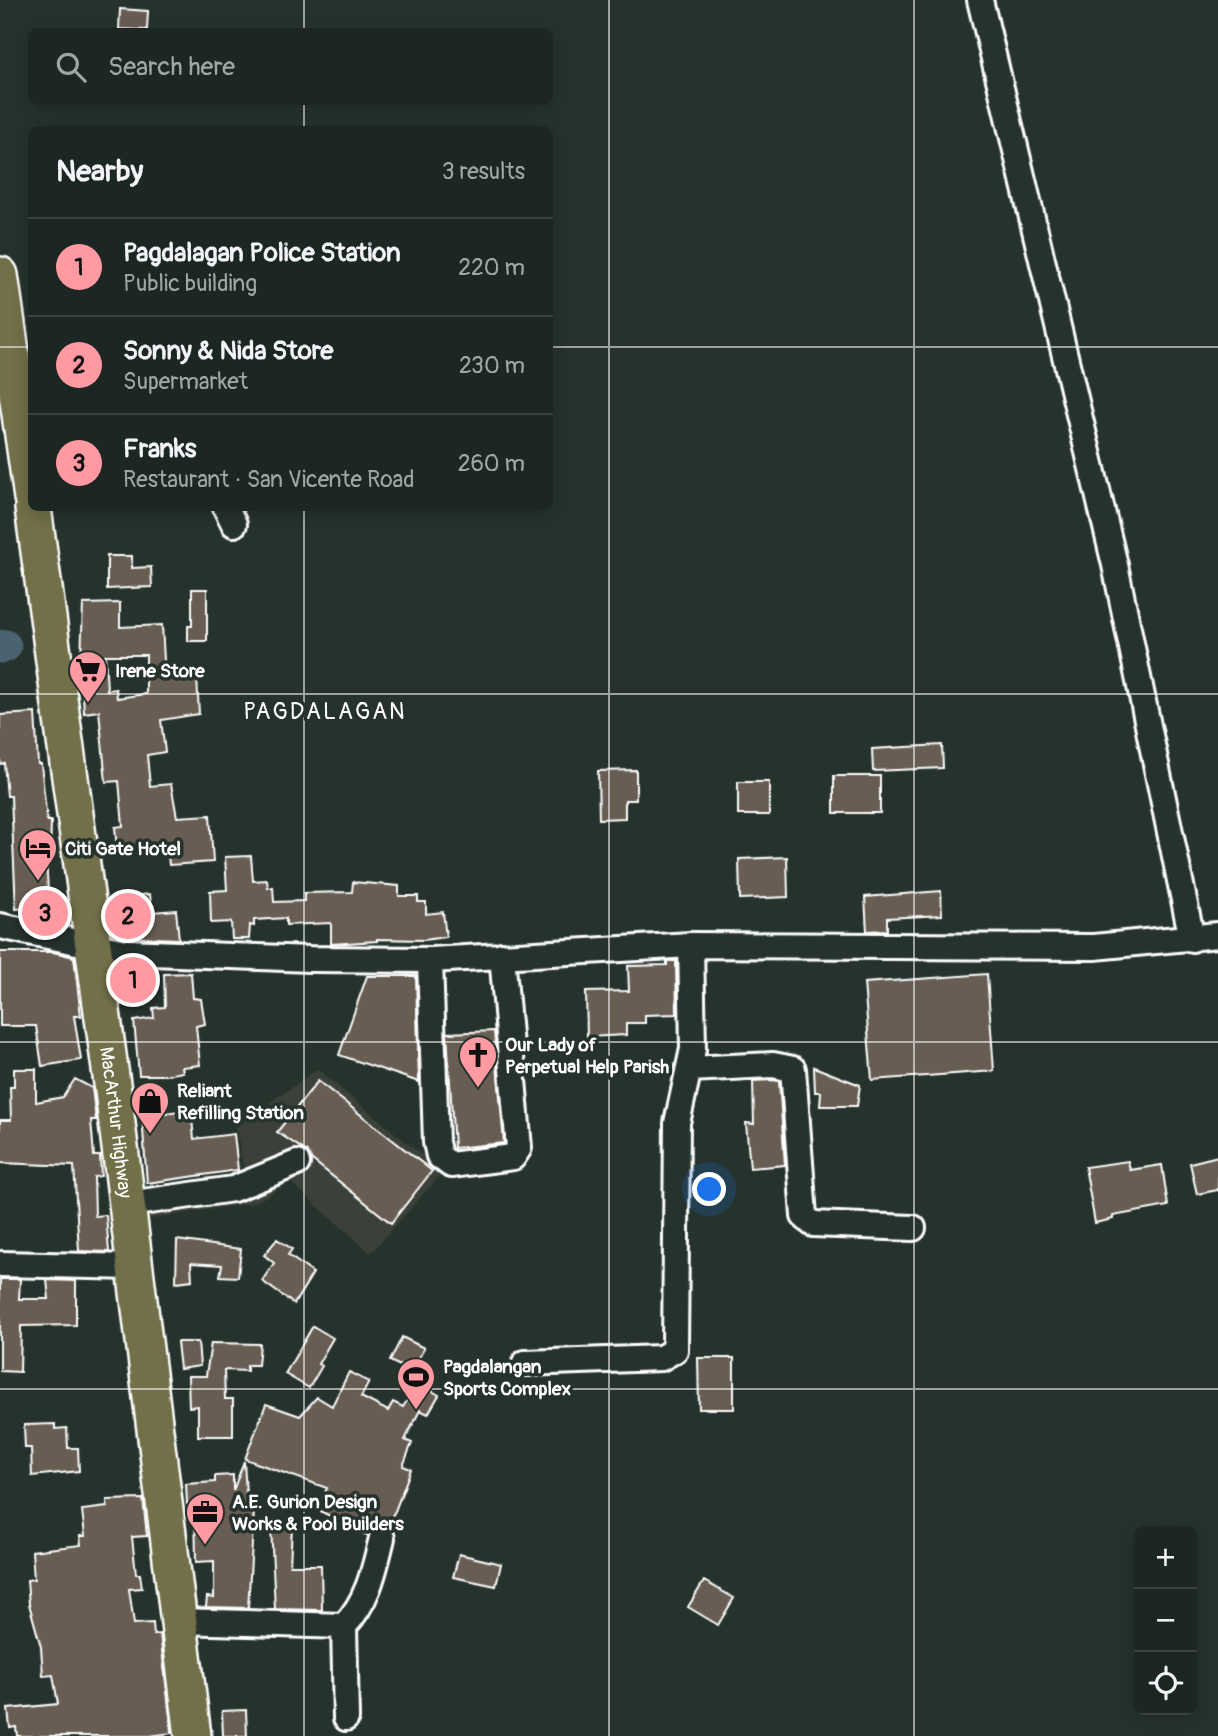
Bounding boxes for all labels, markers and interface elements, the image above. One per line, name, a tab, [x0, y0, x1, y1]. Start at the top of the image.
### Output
search box	[28, 28, 553, 105]
icon: search	[52, 48, 90, 86]
text: Search here	[108, 51, 235, 83]
text: Nearby	[56, 153, 143, 190]
text: 3 results	[442, 157, 525, 186]
text: Pagdalagan Police Station	[123, 237, 401, 269]
text: 1	[75, 253, 84, 282]
text: 220 m	[458, 253, 525, 282]
text: Public building	[123, 269, 257, 298]
text: Sonny & Nida Store	[123, 335, 333, 367]
text: 2	[73, 351, 85, 380]
text: 230 m	[459, 351, 525, 380]
text: Supermarket	[123, 367, 248, 396]
text: Franks	[123, 433, 196, 465]
text: 3	[73, 449, 85, 478]
text: 260 m	[458, 449, 525, 478]
text: Restaurant · San Vicente Road	[123, 465, 415, 494]
supermarket icon: Irene Store	[67, 649, 109, 704]
place label: Irene Store	[115, 659, 205, 683]
district label: PAGDALAGAN	[243, 697, 407, 726]
hotel icon: Citi Gate Hotel	[17, 827, 59, 882]
place label: Citi Gate Hotel	[65, 837, 181, 861]
pin: 3	[22, 887, 68, 939]
pin: 2	[105, 890, 151, 942]
pin: 1	[110, 954, 156, 1006]
place label: Our Lady of Perpetual Help Parish	[505, 1033, 669, 1079]
church icon: Our Lady of Perpetual Help Parish	[457, 1034, 499, 1089]
street label: MacArthur Highway	[94, 1045, 137, 1199]
place label: Reliant Refilling Station	[177, 1079, 304, 1125]
shop icon: Reliant Refilling Station	[129, 1080, 171, 1135]
your location	[692, 1172, 726, 1206]
place label: Pagdalangan Sports Complex	[443, 1355, 571, 1401]
sports icon: Pagdalangan Sports Complex	[395, 1356, 437, 1411]
place label: A.E. Gurion Design Works & Pool Builders	[232, 1490, 404, 1536]
office icon: A.E. Gurion Design Works & Pool Builders	[184, 1491, 226, 1546]
map controls	[1134, 1526, 1197, 1715]
button: +	[1134, 1526, 1197, 1589]
button: −	[1134, 1589, 1197, 1652]
button: locate	[1134, 1652, 1197, 1715]

